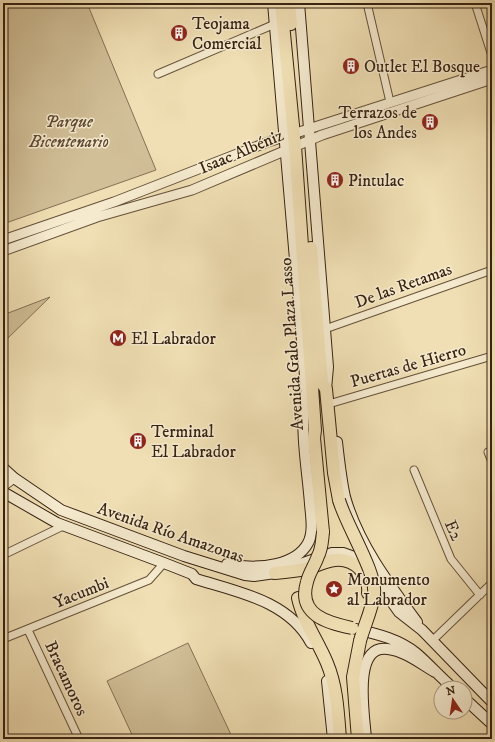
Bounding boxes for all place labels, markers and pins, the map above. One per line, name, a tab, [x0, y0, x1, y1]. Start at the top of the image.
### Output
place label: Teojama Comercial	[192, 13, 262, 55]
building icon: Teojama Comercial	[169, 23, 189, 43]
building icon: Outlet El Bosque	[341, 56, 361, 76]
place label: Outlet El Bosque	[364, 56, 480, 78]
place label: Terrazos de los Andes	[338, 102, 417, 144]
building icon: Terrazos de los Andes	[420, 112, 440, 132]
building icon: Pintulac	[325, 170, 345, 190]
place label: Pintulac	[348, 170, 404, 192]
metro station icon: El Labrador	[108, 328, 128, 348]
place label: El Labrador	[131, 328, 216, 350]
place label: Terminal El Labrador	[151, 421, 236, 463]
building icon: Terminal El Labrador	[128, 431, 148, 451]
place label: Monumento al Labrador	[347, 569, 430, 611]
place icon: Monumento al Labrador	[324, 579, 344, 599]

